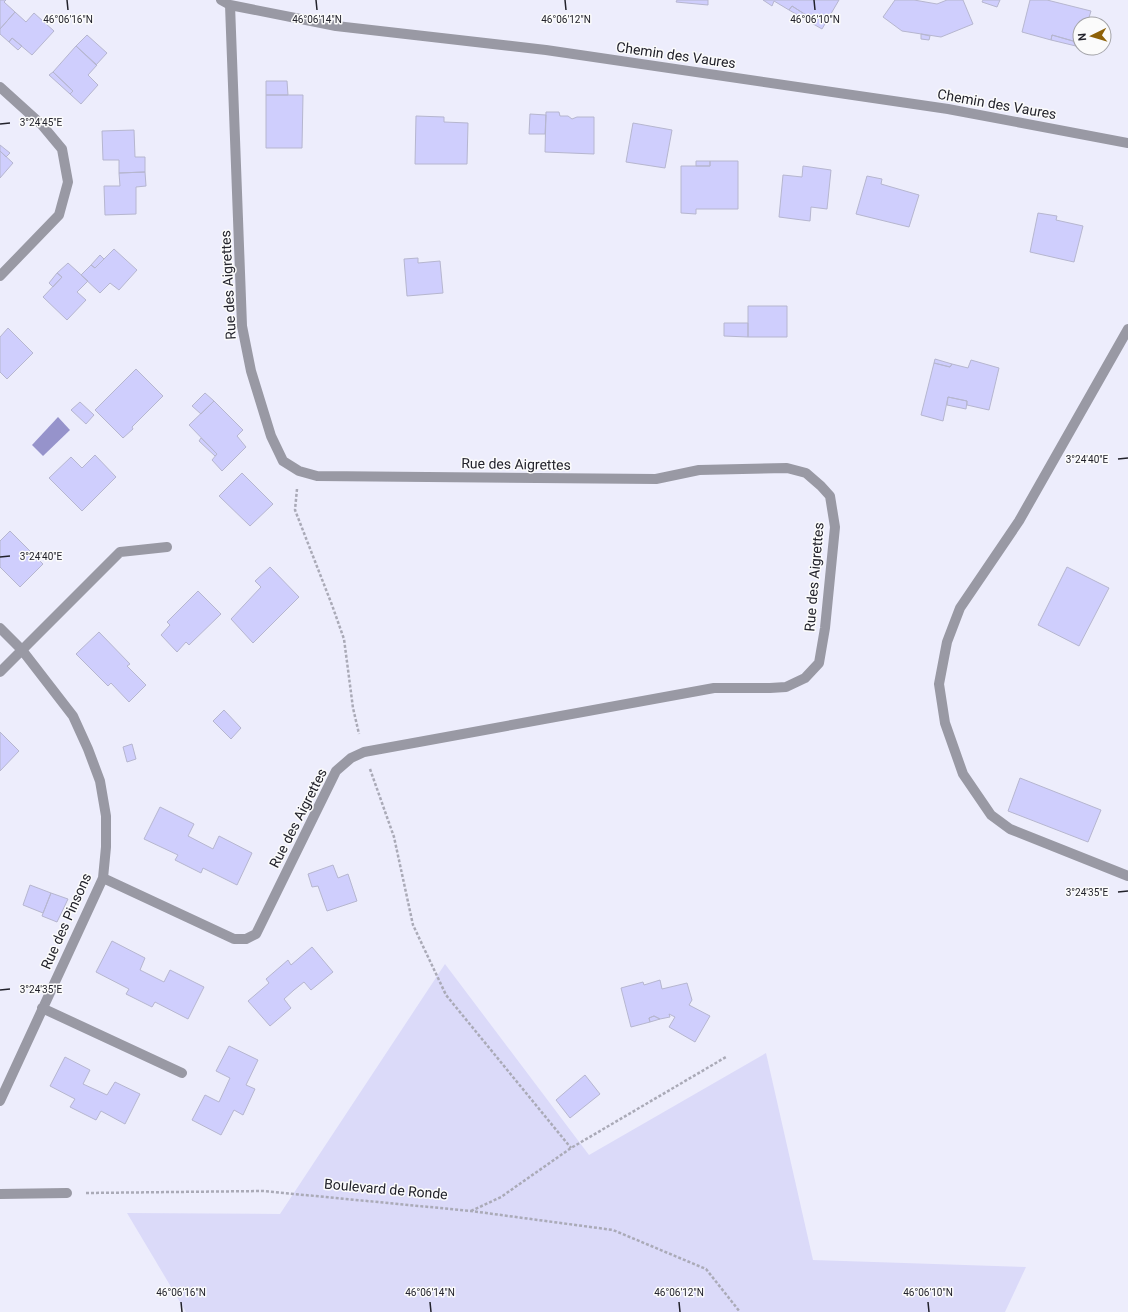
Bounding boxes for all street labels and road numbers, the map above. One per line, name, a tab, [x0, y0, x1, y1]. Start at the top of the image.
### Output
street label: Chemin des Vaures	[615, 39, 737, 71]
street label: Chemin des Vaures	[936, 86, 1058, 122]
street label: Rue des Aigrettes	[217, 230, 239, 340]
street label: Rue des Aigrettes	[461, 455, 571, 473]
street label: Rue des Aigrettes	[801, 522, 827, 632]
street label: Rue des Aigrettes	[266, 766, 330, 870]
street label: Rue des Pinsons	[38, 871, 94, 971]
street label: Boulevard de Ronde	[324, 1176, 448, 1202]

